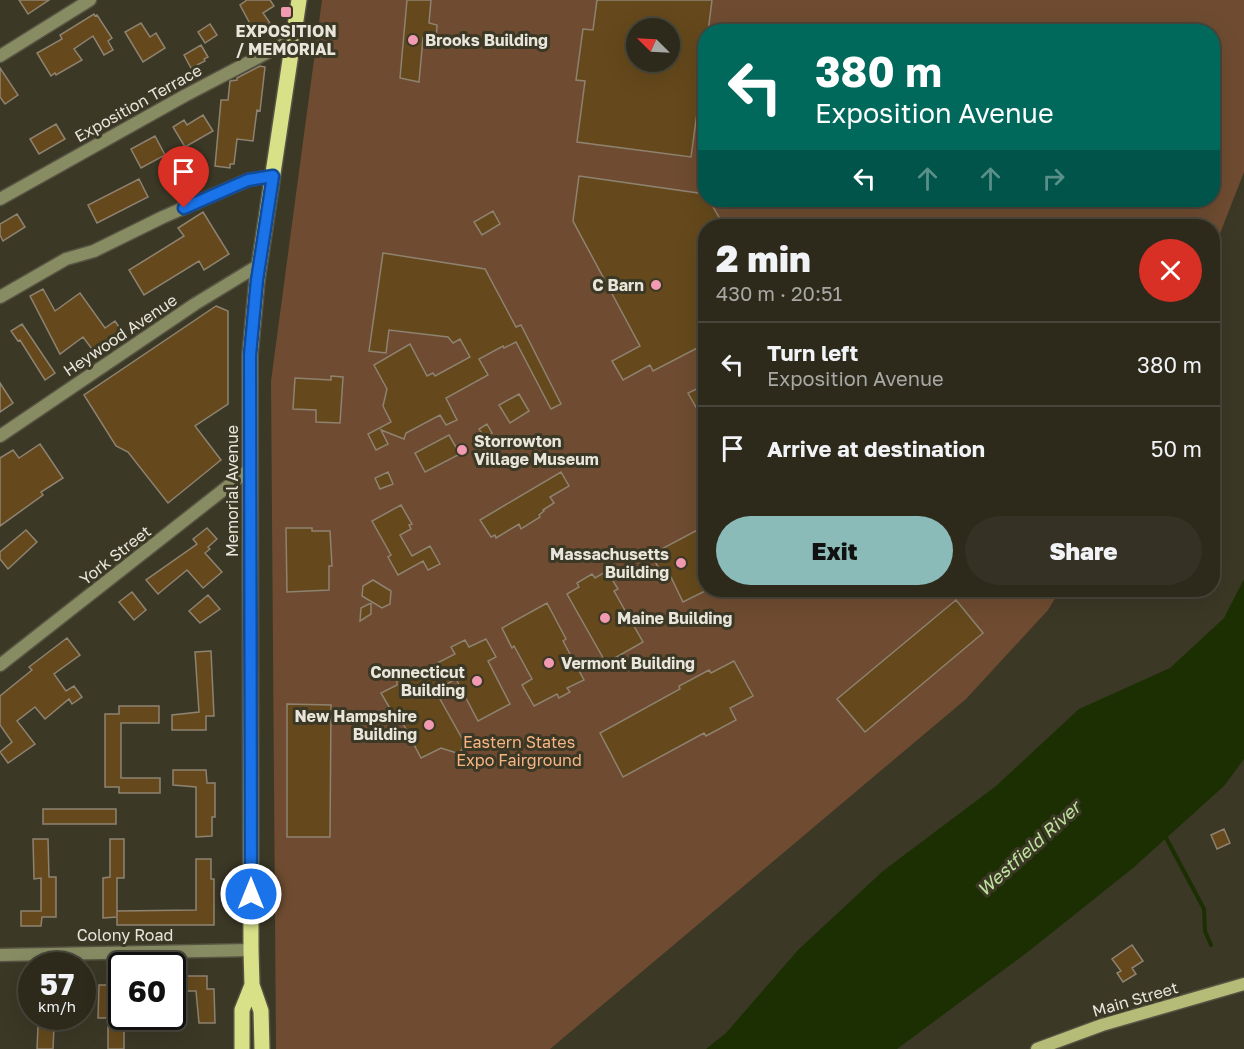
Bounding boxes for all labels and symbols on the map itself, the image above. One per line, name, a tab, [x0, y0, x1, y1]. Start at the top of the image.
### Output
marker: EXPOSITION / MEMORIAL	[279, 5, 293, 19]
north arrow	[626, 18, 680, 72]
place label: EXPOSITION / MEMORIAL	[235, 21, 337, 59]
place label: Brooks Building	[425, 30, 548, 50]
marker: Brooks Building	[406, 33, 420, 47]
street label: Exposition Terrace	[71, 60, 205, 146]
pin	[158, 146, 209, 208]
place label: C Barn	[592, 275, 644, 295]
marker: C Barn	[649, 278, 663, 292]
street label: Heywood Avenue	[59, 290, 181, 380]
street label: Memorial Avenue	[222, 425, 242, 557]
place label: Storrowton Village Museum	[474, 431, 599, 469]
marker: Storrowton Village Museum	[455, 443, 469, 457]
street label: York Street	[75, 521, 155, 589]
place label: Massachusetts Building	[550, 544, 669, 582]
marker: Massachusetts Building	[674, 556, 688, 570]
place label: Maine Building	[617, 608, 732, 628]
marker: Maine Building	[598, 611, 612, 625]
place label: Vermont Building	[561, 653, 695, 673]
marker: Vermont Building	[542, 656, 556, 670]
place label: Connecticut Building	[370, 662, 465, 700]
marker: Connecticut Building	[470, 674, 484, 688]
place label: New Hampshire Building	[294, 706, 417, 744]
marker: New Hampshire Building	[422, 718, 436, 732]
park label: Eastern States Expo Fairground	[456, 732, 582, 770]
water label: Westfield River	[972, 794, 1087, 900]
position arrow	[219, 862, 283, 926]
street label: Colony Road	[77, 925, 173, 945]
speed limit sign: 60	[108, 952, 186, 1030]
street label: Main Street	[1090, 977, 1180, 1021]

